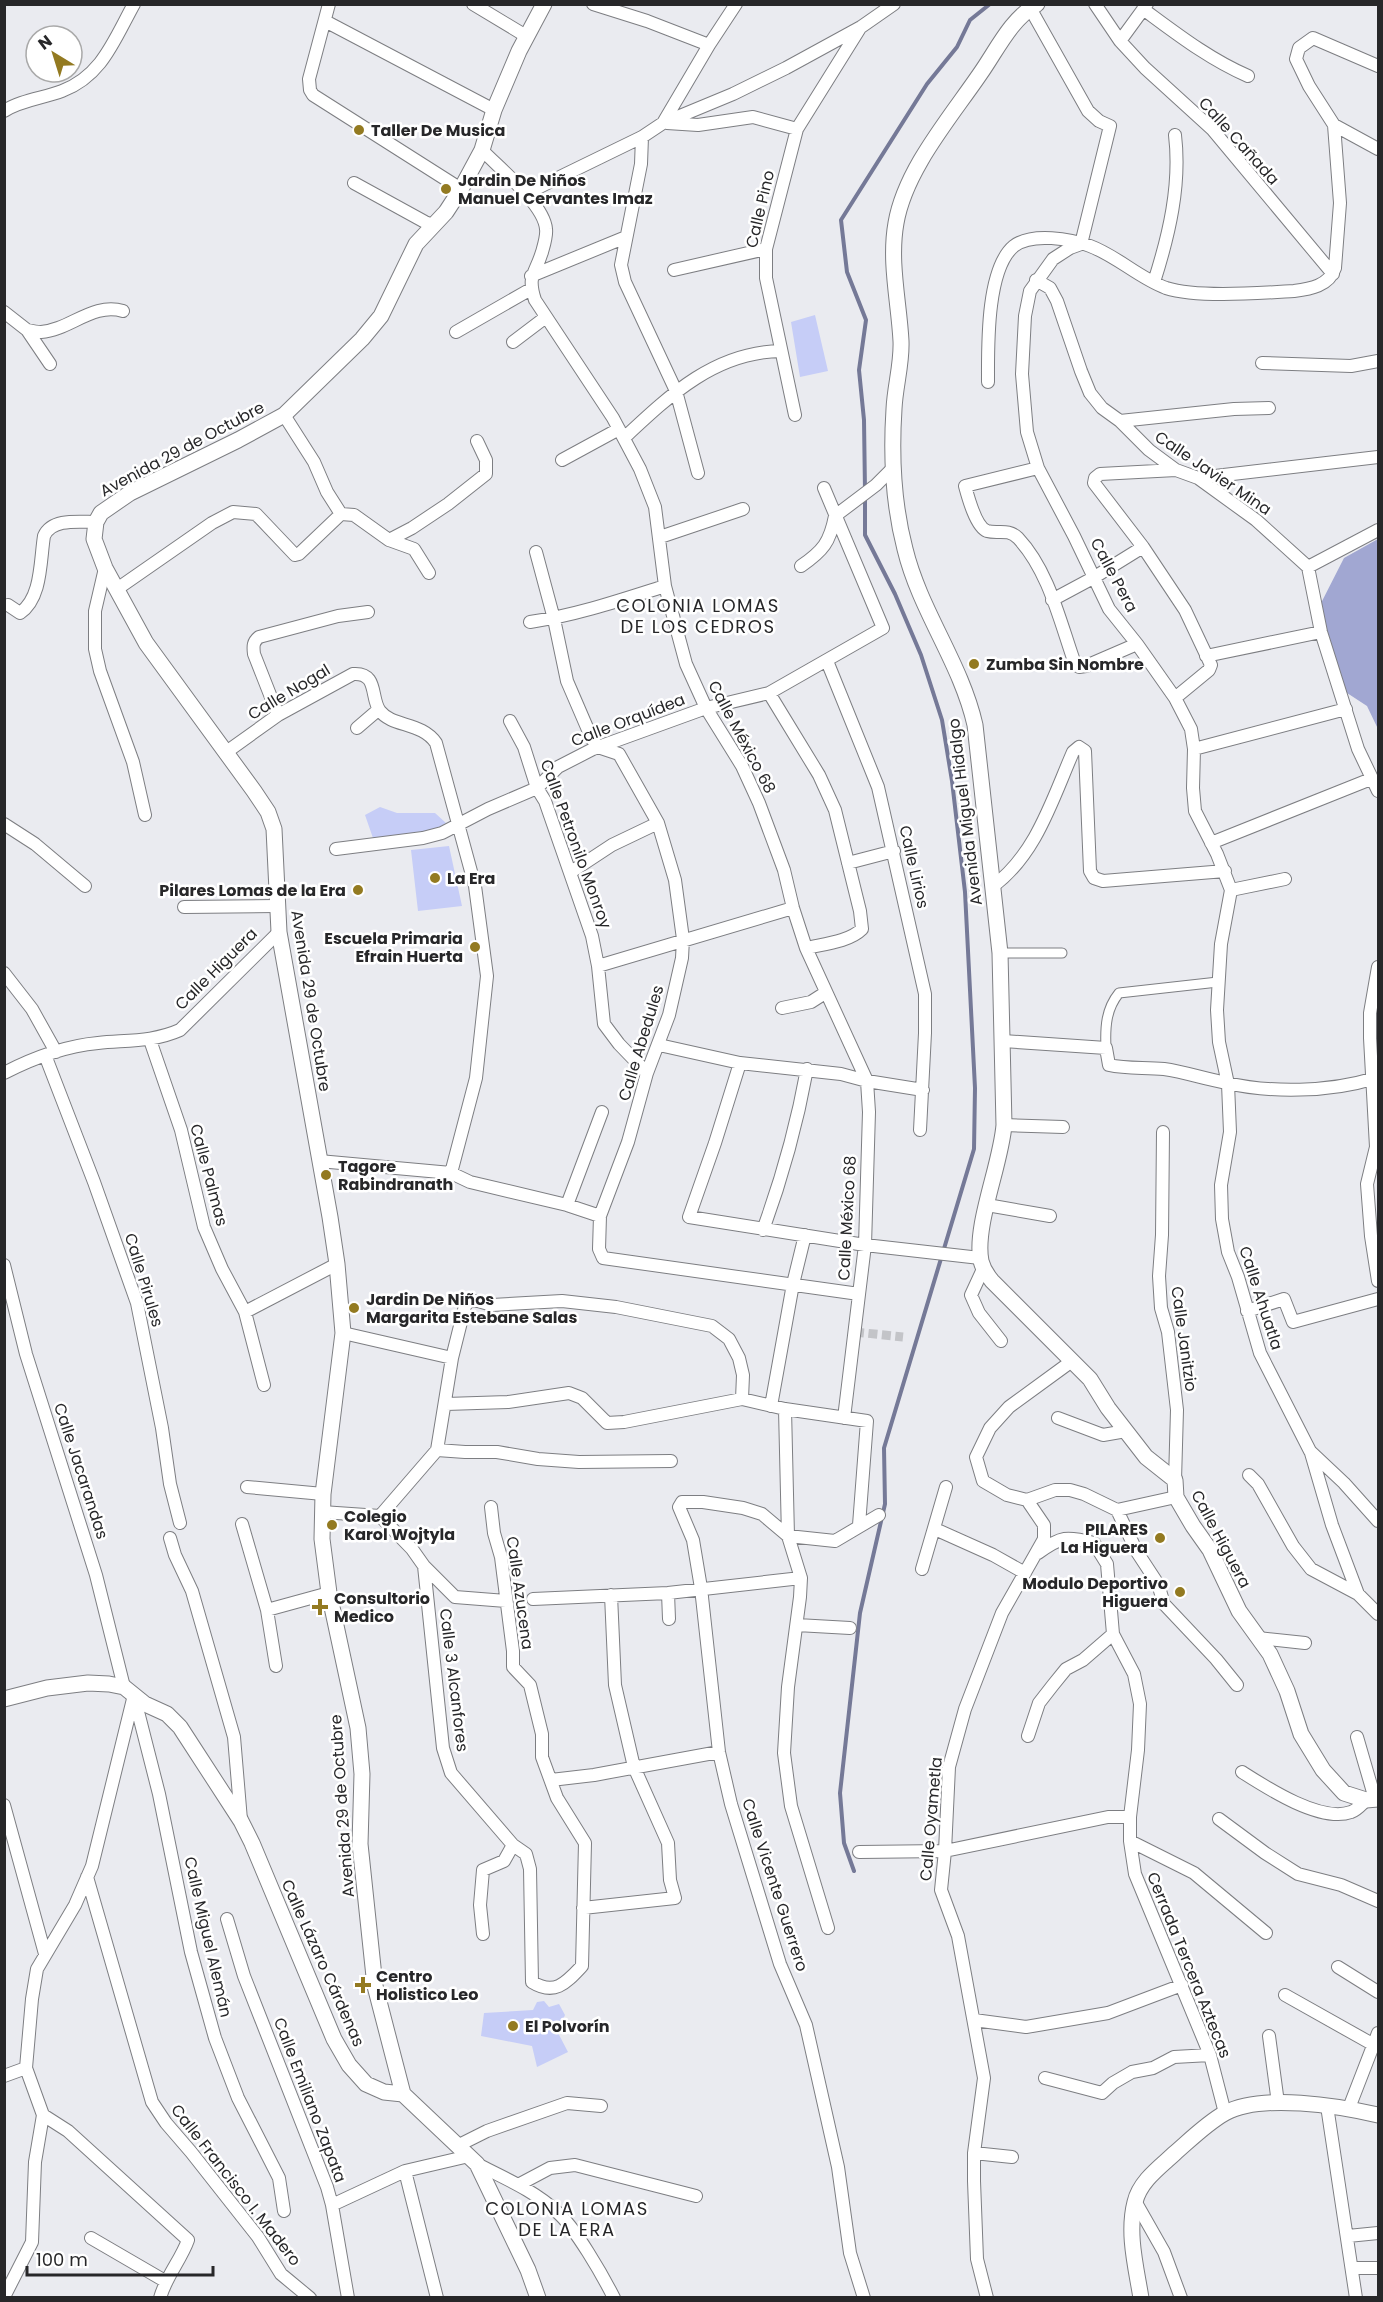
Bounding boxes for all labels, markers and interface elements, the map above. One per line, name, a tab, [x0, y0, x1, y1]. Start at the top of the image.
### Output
north arrow	[24, 24, 84, 84]
text: N	[33, 30, 57, 55]
street label: Calle Cañada	[1193, 92, 1285, 190]
place label: Taller De Musica	[371, 119, 505, 142]
marker: Taller De Musica	[352, 123, 366, 137]
street label: Calle Pino	[740, 168, 780, 250]
place label: Jardin De Niños Manuel Cervantes Imaz	[458, 169, 653, 210]
marker: Jardin De Niños Manuel Cervantes Imaz	[439, 182, 453, 196]
street label: Avenida 29 de Octubre	[96, 396, 268, 502]
street label: Calle Javier Mina	[1150, 425, 1276, 521]
street label: Calle Pera	[1085, 534, 1143, 616]
district label: COLONIA LOMAS DE LOS CEDROS	[616, 593, 780, 639]
place label: Zumba Sin Nombre	[986, 653, 1144, 676]
marker: Zumba Sin Nombre	[967, 657, 981, 671]
street label: Calle Nogal	[244, 658, 334, 726]
street label: Calle México 68	[703, 676, 781, 798]
street label: Calle Orquídea	[568, 688, 688, 752]
street label: Avenida Miguel Hidalgo	[942, 717, 988, 907]
street label: Calle Petronilo Monroy	[535, 756, 617, 932]
street label: Calle Lirios	[893, 823, 935, 911]
place label: La Era	[447, 867, 495, 890]
marker: La Era	[428, 871, 442, 885]
place label: Pilares Lomas de la Era	[159, 879, 346, 902]
marker: Pilares Lomas de la Era	[351, 883, 365, 897]
street label: Avenida 29 de Octubre	[285, 909, 337, 1093]
street label: Calle Higuera	[170, 923, 262, 1015]
place label: Escuela Primaria Efrain Huerta	[324, 927, 463, 968]
marker: Escuela Primaria Efrain Huerta	[468, 940, 482, 954]
street label: Calle Abedules	[612, 982, 670, 1104]
street label: Calle Palmas	[184, 1121, 234, 1229]
place label: Tagore Rabindranath	[338, 1155, 453, 1196]
street label: Calle México 68	[832, 1155, 862, 1281]
marker: Tagore Rabindranath	[319, 1168, 333, 1182]
street label: Calle Pirules	[119, 1230, 169, 1330]
street label: Calle Ahuatla	[1233, 1243, 1289, 1353]
street label: Calle Janitzio	[1165, 1285, 1203, 1393]
place label: Jardin De Niños Margarita Estebane Salas	[366, 1288, 577, 1329]
marker: Jardin De Niños Margarita Estebane Salas	[347, 1301, 361, 1315]
street label: Calle Jacarandas	[48, 1400, 114, 1542]
street label: Calle Higuera	[1185, 1486, 1257, 1592]
place label: Colegio Karol Wojtyla	[344, 1505, 455, 1546]
marker: Colegio Karol Wojtyla	[325, 1518, 339, 1532]
place label: PILARES La Higuera	[1060, 1518, 1148, 1559]
marker: PILARES La Higuera	[1153, 1531, 1167, 1545]
street label: Calle Azucena	[501, 1535, 539, 1651]
place label: Modulo Deportivo Higuera	[1022, 1572, 1168, 1613]
marker: Modulo Deportivo Higuera	[1173, 1585, 1187, 1599]
place label: Consultorio Medico	[334, 1587, 430, 1628]
marker: Consultorio Medico	[311, 1598, 329, 1616]
street label: Calle 3 Alcanfores	[434, 1607, 474, 1753]
street label: Avenida 29 de Octubre	[324, 1714, 360, 1898]
street label: Calle Oyametla	[914, 1756, 948, 1882]
street label: Calle Vicente Guerrero	[736, 1796, 814, 1974]
street label: Calle Miguel Alemán	[178, 1854, 238, 2020]
street label: Cerrada Tercera Aztecas	[1141, 1869, 1237, 2061]
street label: Calle Lázaro Cárdenas	[276, 1876, 370, 2050]
place label: Centro Holistico Leo	[376, 1965, 478, 2006]
marker: Centro Holistico Leo	[354, 1976, 372, 1994]
street label: Calle Emiliano Zapata	[268, 2014, 352, 2186]
place label: El Polvorín	[525, 2015, 610, 2038]
marker: El Polvorín	[506, 2019, 520, 2033]
street label: Calle Francisco I. Madero	[165, 2099, 307, 2271]
district label: COLONIA LOMAS DE LA ERA	[485, 2196, 649, 2242]
scale bar	[27, 2239, 213, 2277]
text: 100 m	[36, 2247, 88, 2272]

